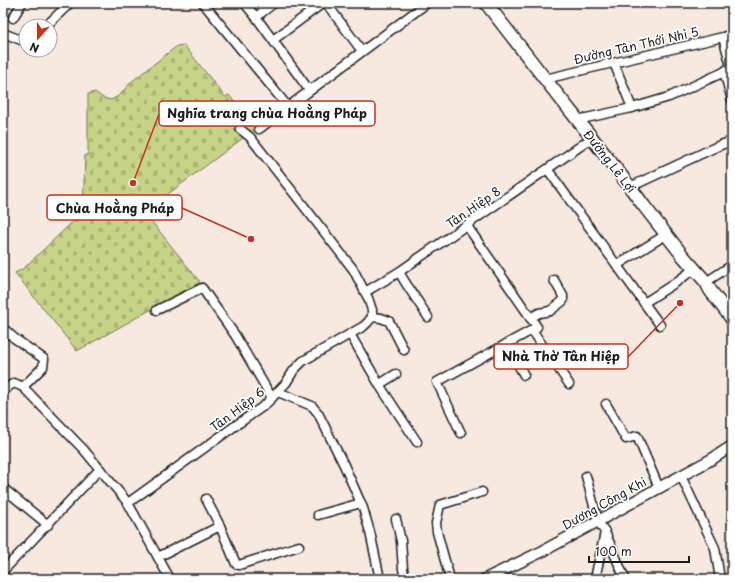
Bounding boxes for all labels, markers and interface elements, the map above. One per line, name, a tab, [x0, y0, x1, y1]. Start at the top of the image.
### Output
north arrow	[18, 18, 58, 58]
street label: Đường Tân Thới Nhì 5	[572, 22, 700, 68]
text: N	[27, 38, 41, 57]
callout: Nghĩa trang chùa Hoằng Pháp	[159, 101, 375, 126]
text: Nghĩa trang chùa Hoằng Pháp	[167, 103, 367, 122]
street label: Đường Lê Lợi	[580, 126, 640, 196]
street label: Tân Hiệp 8	[442, 182, 504, 232]
callout: Chùa Hoằng Pháp	[47, 195, 182, 220]
text: Chùa Hoằng Pháp	[56, 198, 174, 217]
callout: Nhà Thờ Tân Hiệp	[494, 344, 628, 369]
text: Nhà Thờ Tân Hiệp	[502, 346, 620, 365]
street label: Tân Hiệp 6	[206, 383, 268, 435]
street label: Dương Công Khi	[559, 472, 649, 534]
scale bar	[589, 538, 689, 564]
text: 100 m	[595, 542, 632, 560]

